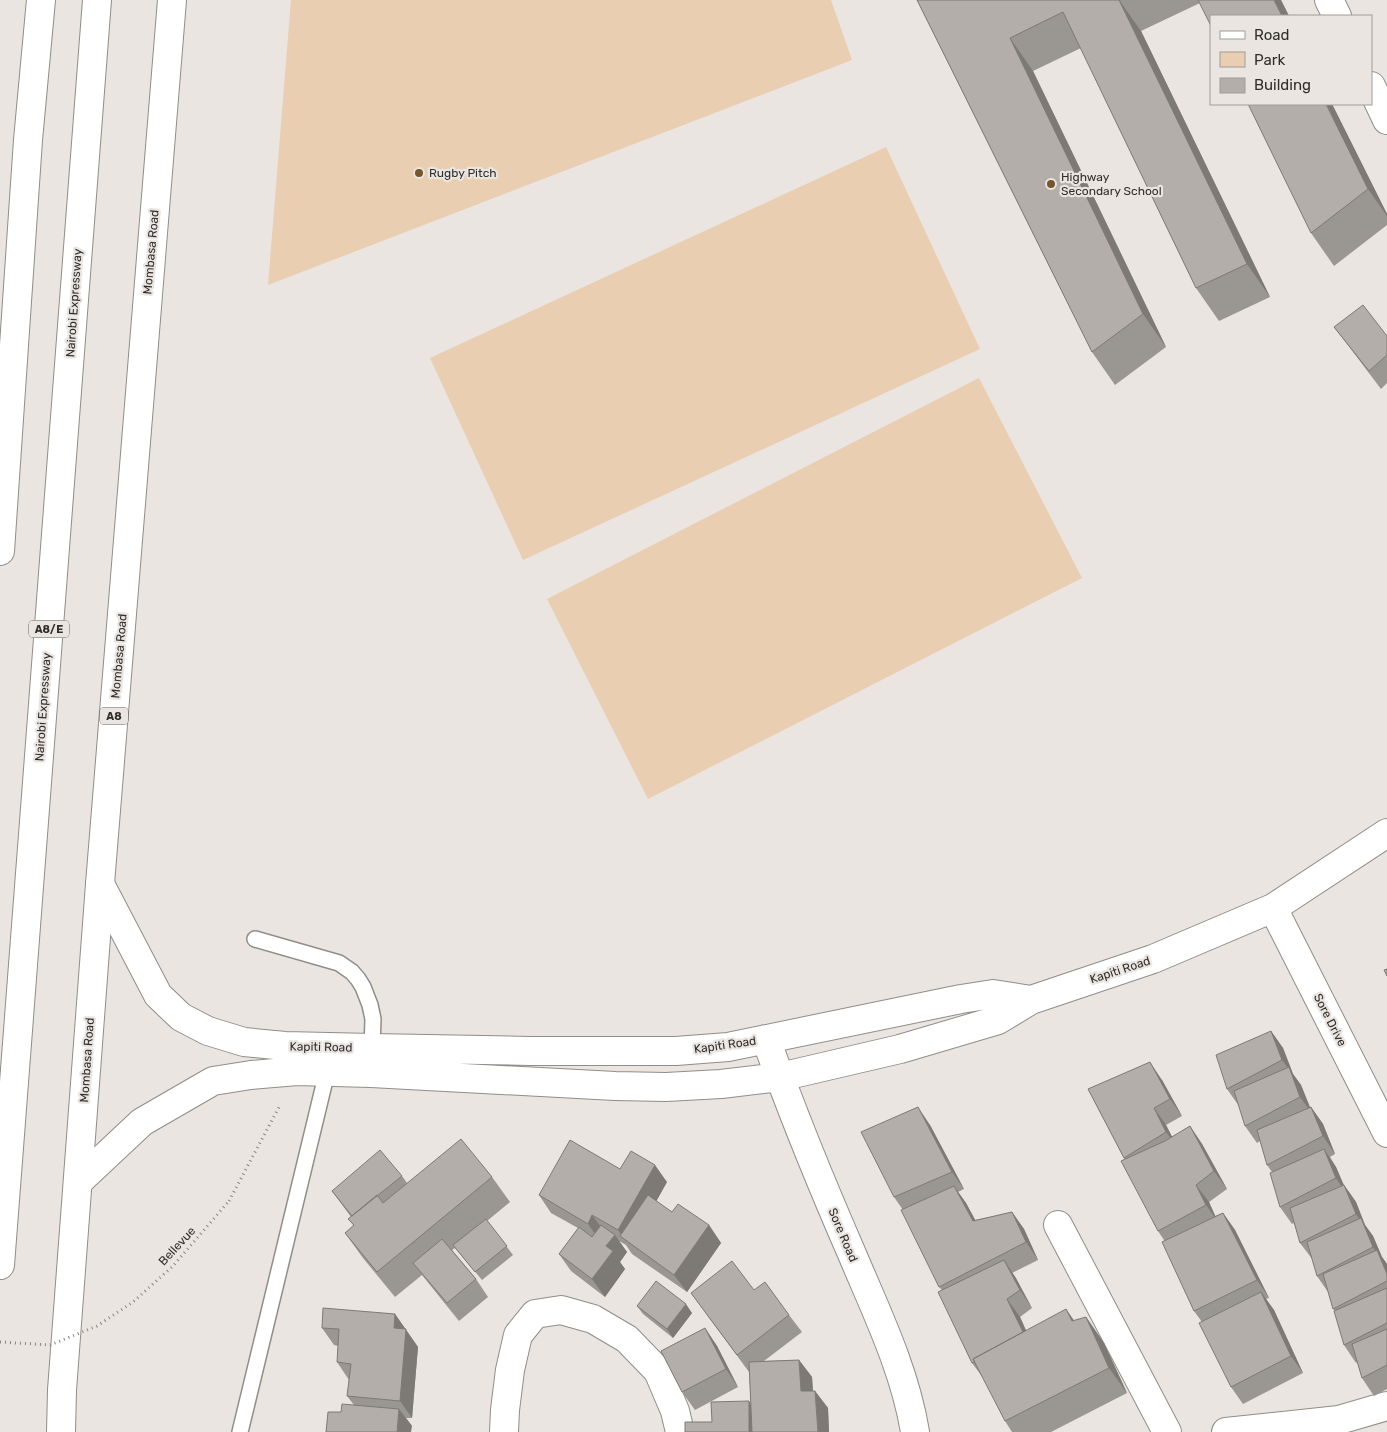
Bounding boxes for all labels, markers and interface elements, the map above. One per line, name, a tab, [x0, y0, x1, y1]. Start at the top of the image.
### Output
legend	[1210, 15, 1372, 105]
text: Road	[1254, 26, 1290, 44]
text: Park	[1254, 51, 1285, 69]
text: Building	[1254, 76, 1311, 94]
place label: Rugby Pitch	[429, 166, 497, 180]
marker: Rugby Pitch	[413, 167, 425, 179]
place label: Highway Secondary School	[1061, 170, 1162, 198]
marker: Highway Secondary School	[1045, 178, 1057, 190]
street label: Mombasa Road	[140, 209, 162, 295]
street label: Nairobi Expressway	[63, 248, 85, 358]
street label: Mombasa Road	[108, 613, 130, 699]
road number: A8/E	[29, 620, 69, 638]
street label: Nairobi Expressway	[32, 652, 54, 762]
road number: A8	[100, 708, 128, 724]
street label: Kapiti Road	[1088, 954, 1152, 986]
street label: Sore Drive	[1311, 991, 1349, 1049]
street label: Mombasa Road	[77, 1017, 97, 1103]
street label: Kapiti Road	[693, 1034, 757, 1056]
street label: Kapiti Road	[289, 1039, 353, 1055]
street label: Sore Road	[825, 1206, 861, 1264]
street label: Bellevue	[156, 1224, 199, 1268]

